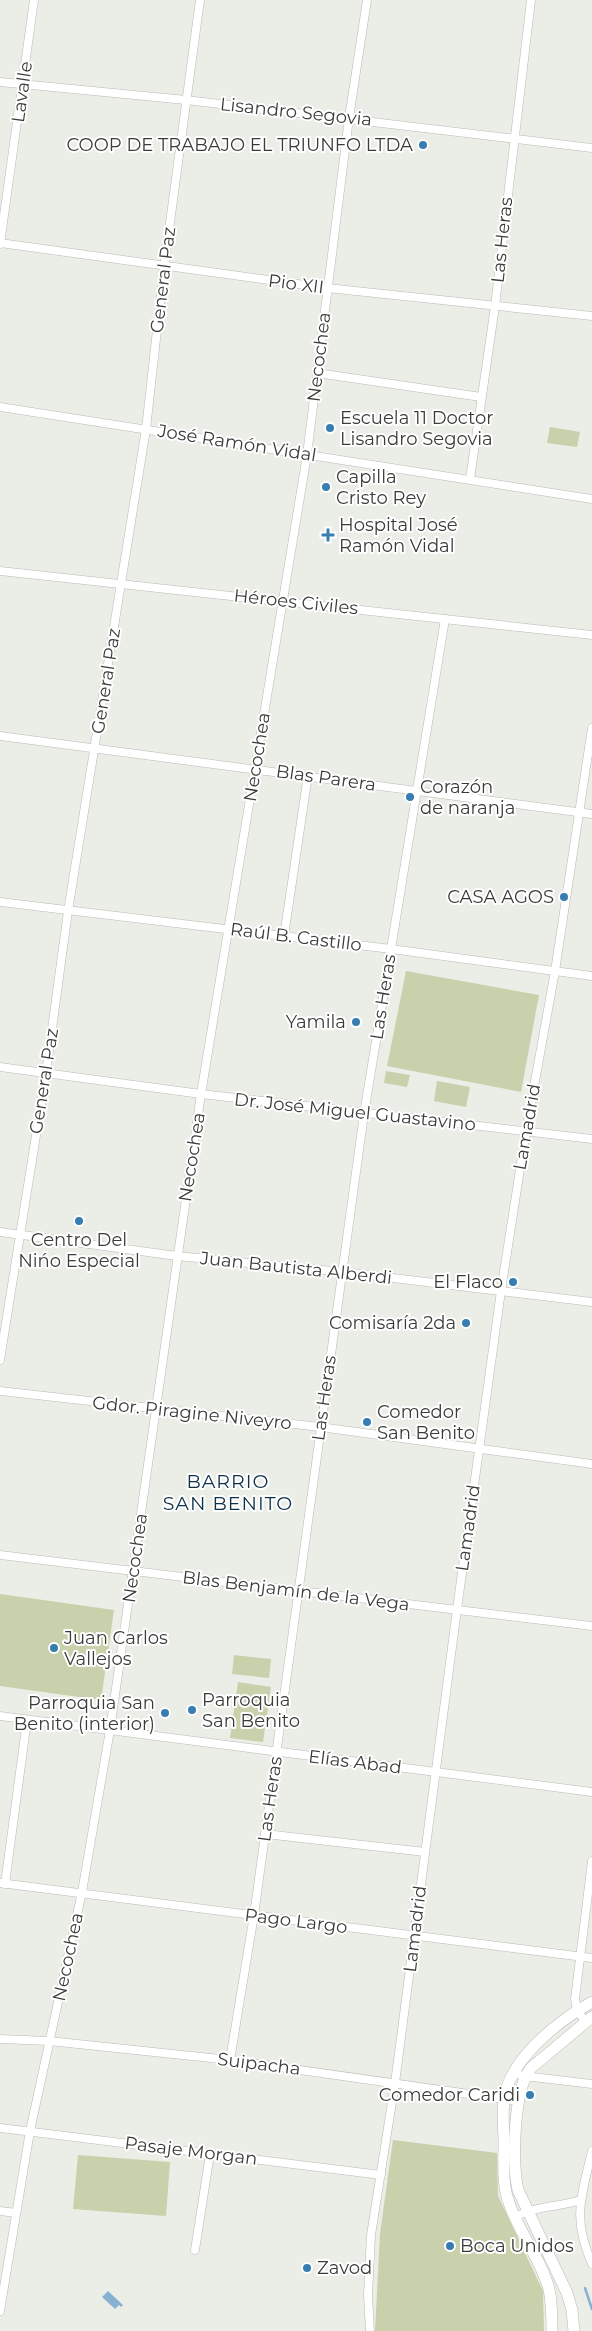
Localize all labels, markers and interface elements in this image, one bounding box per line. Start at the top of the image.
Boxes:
street label: Lavalle [7,60,37,124]
street label: Lisandro Segovia [219,93,373,131]
place label: COOP DE TRABAJO EL TRIUNFO LTDA [66,134,413,156]
marker: COOP DE TRABAJO EL TRIUNFO LTDA [417,139,429,151]
street label: Las Heras [487,196,517,284]
street label: General Paz [146,226,180,334]
street label: Pio XII [267,270,325,298]
street label: Necochea [303,311,335,403]
place label: Escuela 11 Doctor Lisandro Segovia [340,407,494,450]
street label: José Ramón Vidal [155,419,318,466]
marker: Escuela 11 Doctor Lisandro Segovia [324,422,336,434]
place label: Capilla Cristo Rey [336,466,426,509]
marker: Capilla Cristo Rey [320,481,332,493]
place label: Hospital José Ramón Vidal [339,514,458,557]
marker: Hospital José Ramón Vidal [321,528,335,542]
street label: Héroes Civiles [233,585,359,619]
street label: General Paz [87,626,125,736]
street label: Necochea [239,711,275,803]
street label: Blas Parera [275,760,377,796]
place label: Corazón de naranja [420,776,515,819]
marker: Corazón de naranja [404,791,416,803]
place label: CASA AGOS [447,886,554,908]
marker: CASA AGOS [558,891,570,903]
street label: Raúl B. Castillo [229,918,363,956]
street label: Las Heras [365,953,401,1041]
place label: Yamila [286,1011,346,1033]
marker: Yamila [350,1016,362,1028]
street label: General Paz [25,1026,63,1136]
street label: Lamadrid [509,1082,545,1172]
street label: Dr. José Miguel Guastavino [233,1088,477,1136]
street label: Necochea [174,1111,210,1203]
marker: Centro Del Nińo Especial [73,1215,85,1227]
place label: Centro Del Nińo Especial [18,1229,140,1272]
street label: Juan Bautista Alberdi [198,1247,393,1289]
place label: El Flaco [433,1271,503,1293]
marker: El Flaco [507,1276,519,1288]
place label: Comisaría 2da [329,1312,456,1334]
marker: Comisaría 2da [460,1317,472,1329]
street label: Las Heras [307,1354,341,1442]
street label: Gdor. Piragine Niveyro [91,1392,293,1434]
place label: Comedor San Benito [377,1401,475,1444]
marker: Comedor San Benito [361,1416,373,1428]
district label: BARRIO SAN BENITO [163,1470,293,1515]
street label: Lamadrid [451,1483,485,1573]
street label: Necochea [118,1512,152,1604]
street label: Blas Benjamín de la Vega [181,1566,411,1616]
place label: Juan Carlos Vallejos [63,1627,168,1670]
marker: Juan Carlos Vallejos [48,1642,60,1654]
place label: Parroquia San Benito [202,1689,300,1732]
place label: Parroquia San Benito (interior) [14,1692,155,1735]
marker: Parroquia San Benito [186,1704,198,1716]
marker: Parroquia San Benito (interior) [159,1707,171,1719]
street label: Elías Abad [307,1745,403,1779]
street label: Las Heras [253,1755,287,1843]
street label: Lamadrid [399,1884,431,1974]
street label: Pago Largo [243,1904,349,1938]
street label: Necochea [48,1911,88,2003]
street label: Suipacha [216,2048,302,2080]
place label: Comedor Caridi [379,2084,520,2106]
marker: Comedor Caridi [524,2089,536,2101]
street label: Pasaje Morgan [123,2132,259,2170]
place label: Boca Unidos [460,2235,574,2257]
marker: Boca Unidos [444,2240,456,2252]
place label: Zavod [317,2257,372,2279]
marker: Zavod [301,2262,313,2274]

